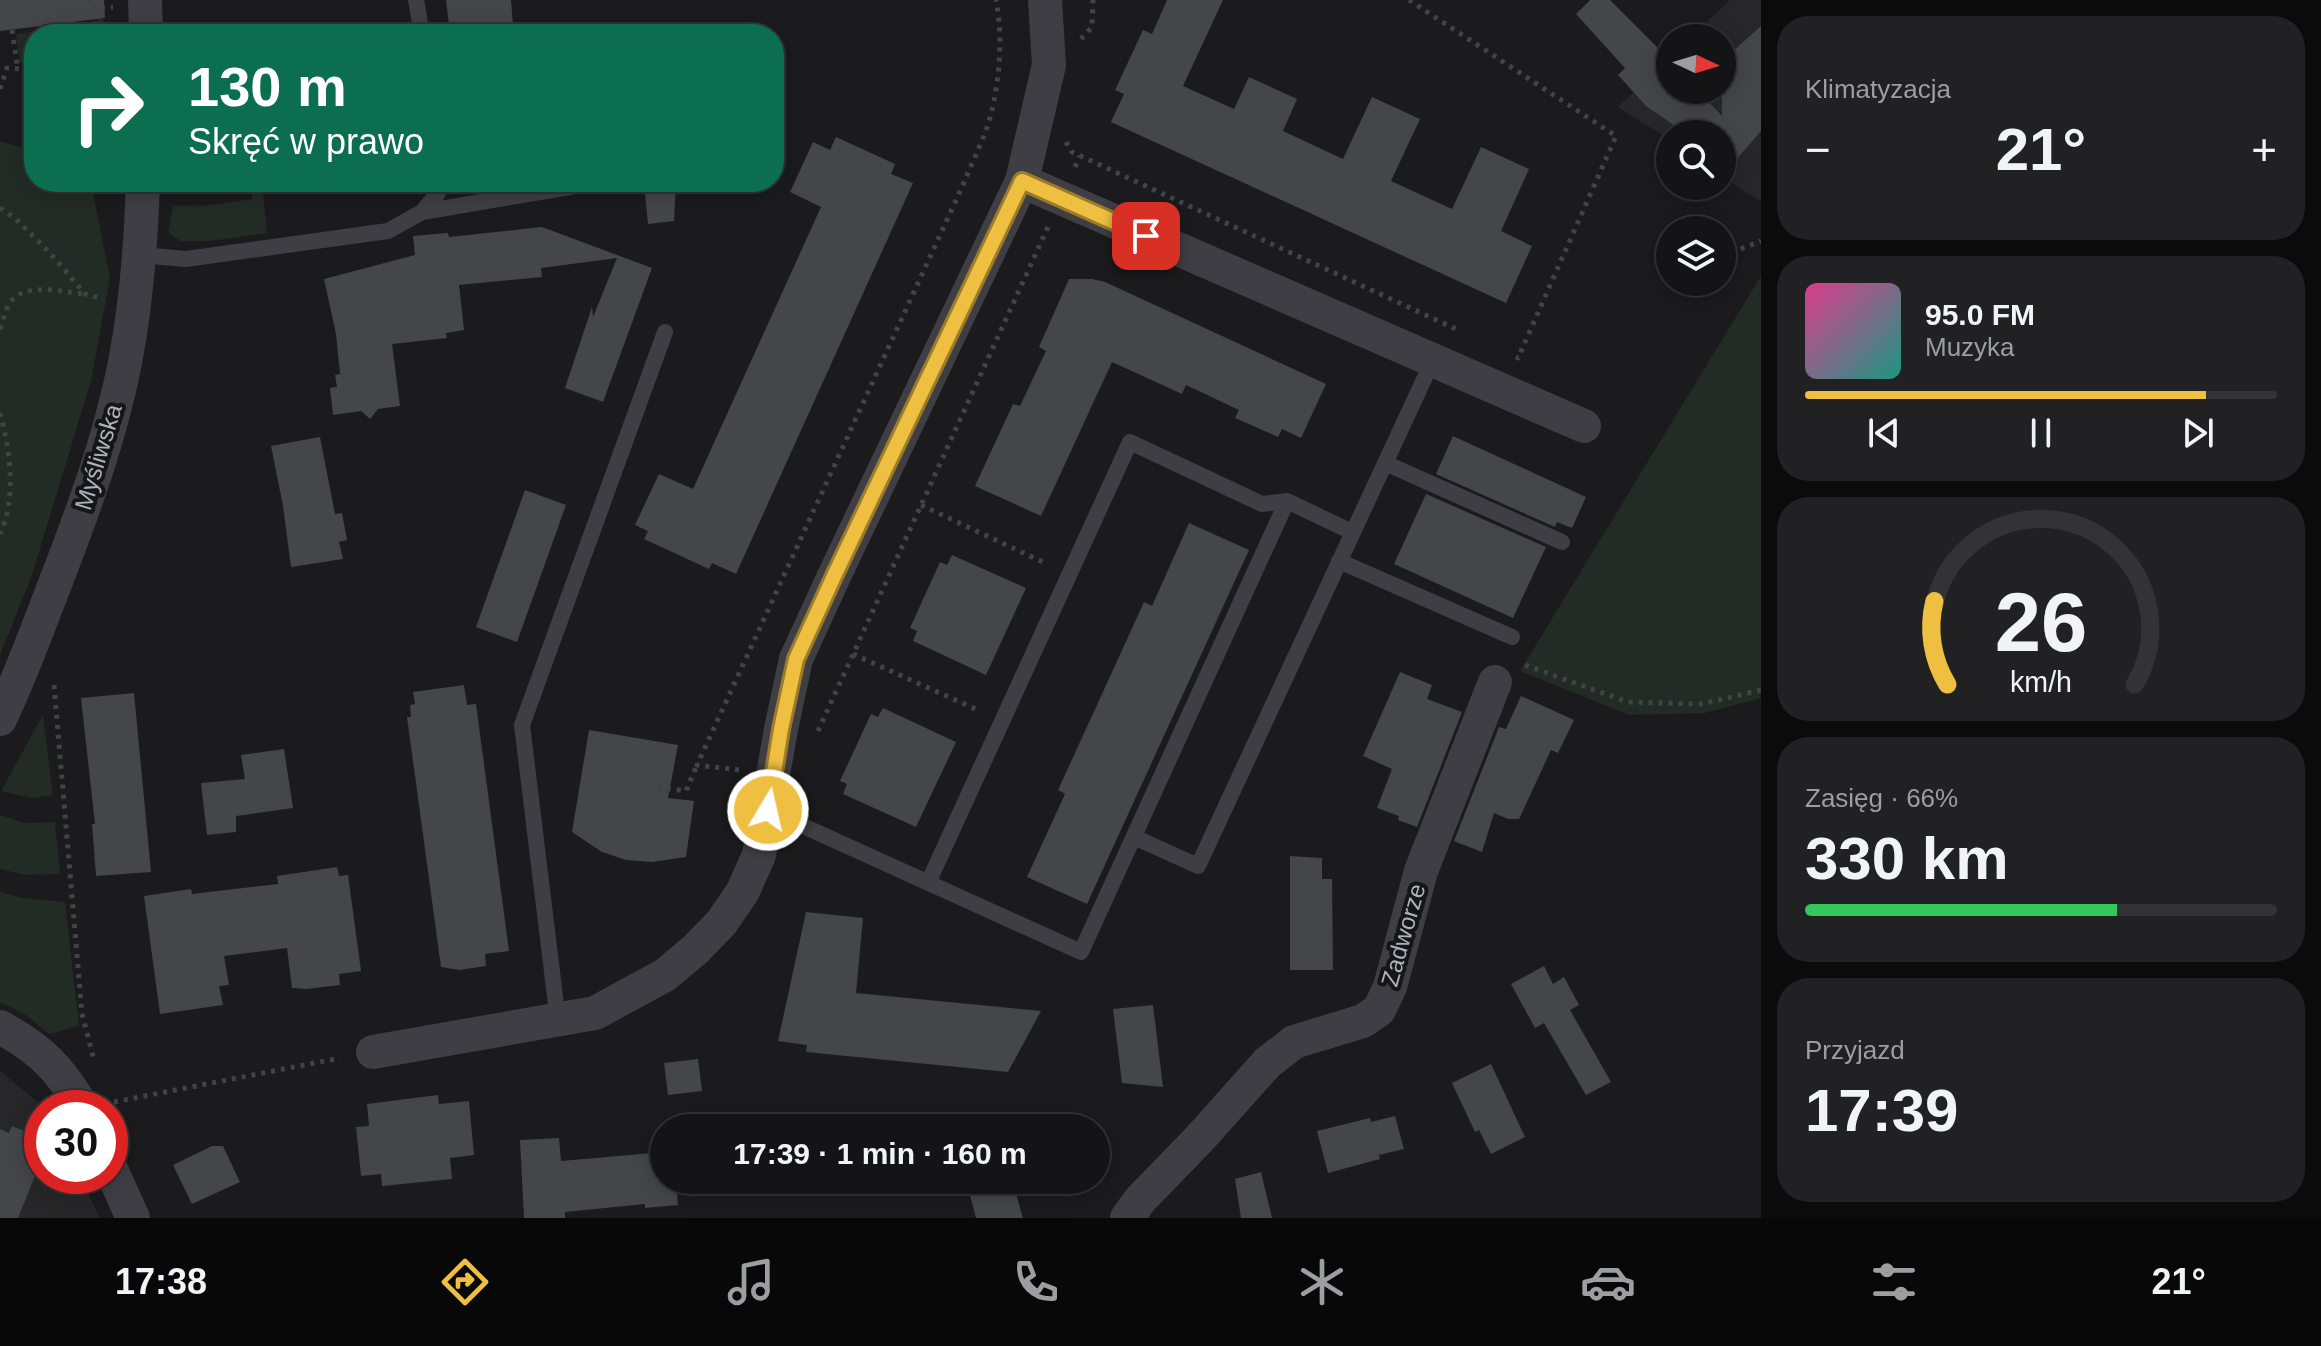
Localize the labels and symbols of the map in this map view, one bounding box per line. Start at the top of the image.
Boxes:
north arrow [1656,24,1736,104]
pin [1112,202,1180,270]
street label: Myśliwska [69,400,127,513]
position arrow [726,768,810,852]
street label: Zadworze [1376,881,1430,989]
speed limit sign: 30 [24,1090,128,1194]

